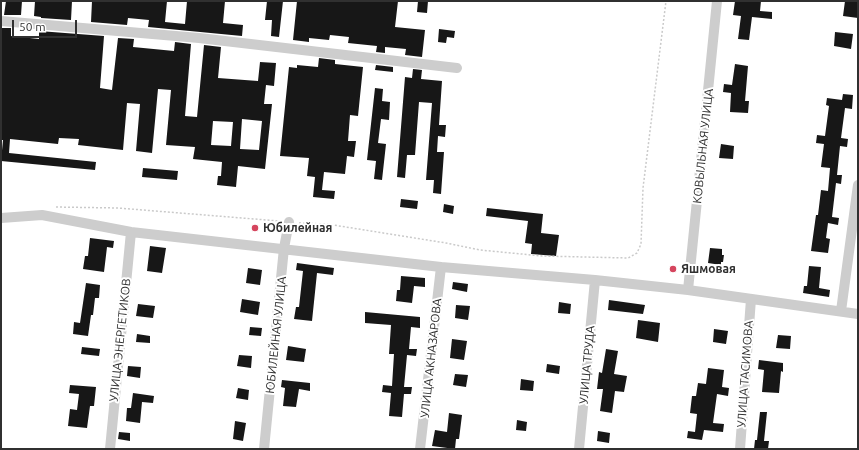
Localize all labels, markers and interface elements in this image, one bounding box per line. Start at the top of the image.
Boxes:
scale bar [14,12,79,38]
text: 50 m [19,20,46,33]
street label: КОВЫЛЬНАЯ УЛИЦА [690,88,716,204]
place label: Юбилейная [263,221,332,235]
marker: Юбилейная [250,223,260,233]
place label: Яшмовая [681,262,736,276]
marker: Яшмовая [668,264,678,274]
street label: ЮБИЛЕЙНАЯ УЛИЦА [263,276,289,394]
street label: УЛИЦА ЭНЕРГЕТИКОВ [106,278,134,402]
street label: УЛИЦА АКНАЗАРОВА [418,297,444,419]
street label: УЛИЦА ТАСИМОВА [734,320,756,428]
street label: УЛИЦА ТРУДА [576,325,598,405]

